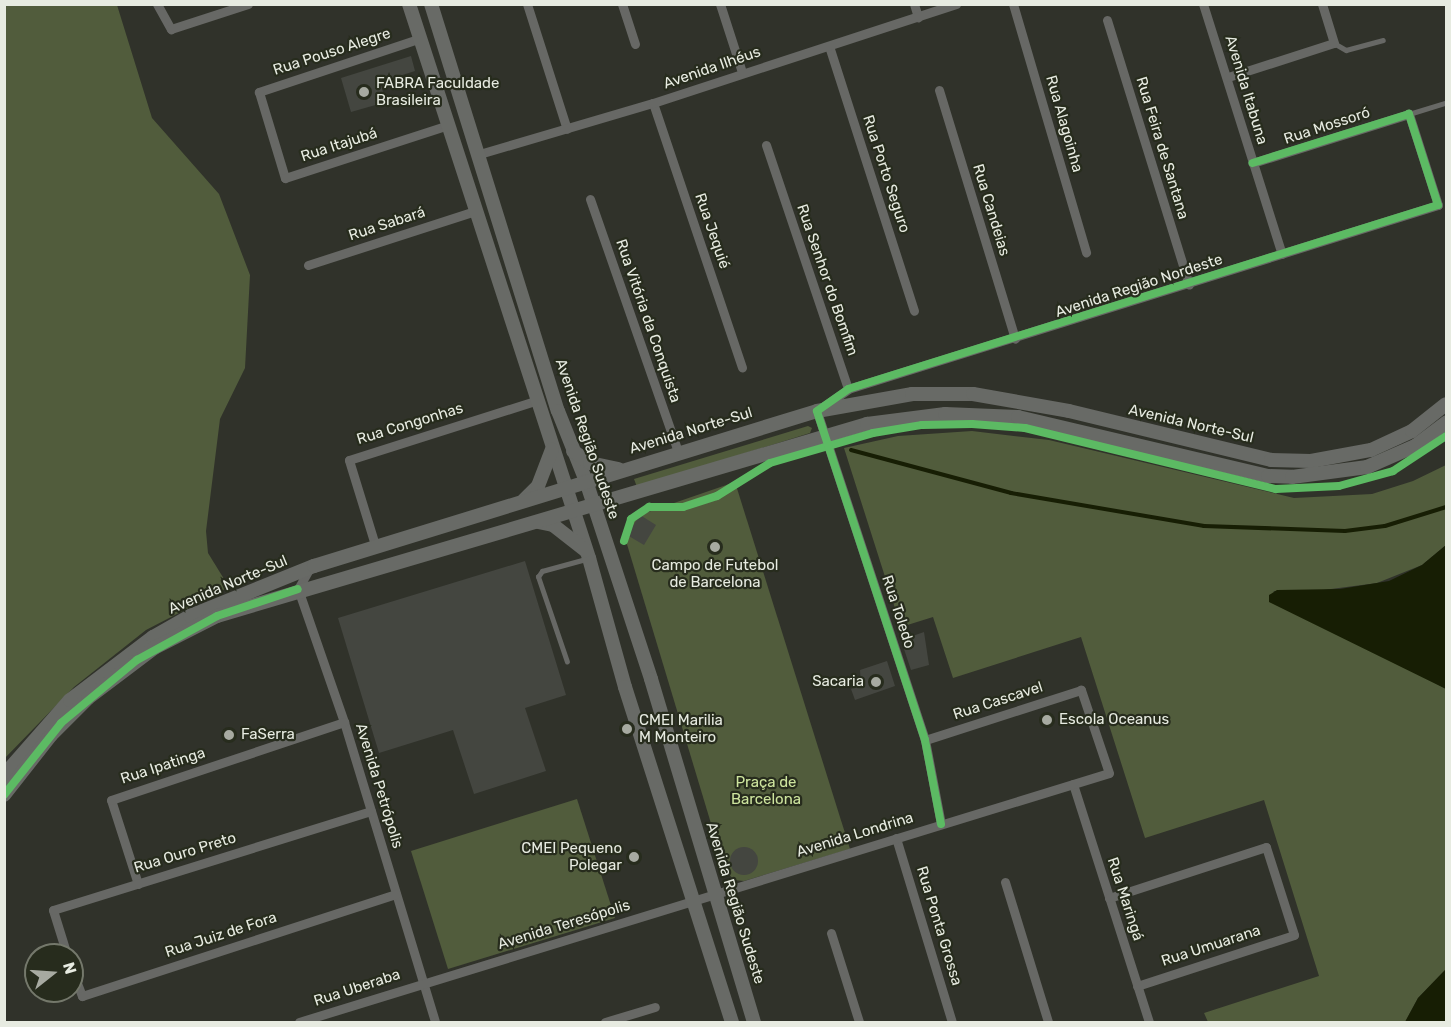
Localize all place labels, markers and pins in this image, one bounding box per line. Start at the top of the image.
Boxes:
place label: FABRA Faculdade Brasileira [376,74,500,109]
marker: FABRA Faculdade Brasileira [357,85,371,99]
marker: Campo de Futebol de Barcelona [708,540,722,554]
place label: Campo de Futebol de Barcelona [652,556,778,591]
place label: Sacaria [812,673,864,691]
marker: Sacaria [869,675,883,689]
place label: CMEI Marilia M Monteiro [639,711,723,746]
place label: Escola Oceanus [1059,711,1169,729]
marker: Escola Oceanus [1040,713,1054,727]
marker: CMEI Marilia M Monteiro [620,722,634,736]
place label: FaSerra [241,726,295,744]
marker: FaSerra [222,728,236,742]
place label: CMEI Pequeno Polegar [521,839,622,874]
marker: CMEI Pequeno Polegar [627,850,641,864]

